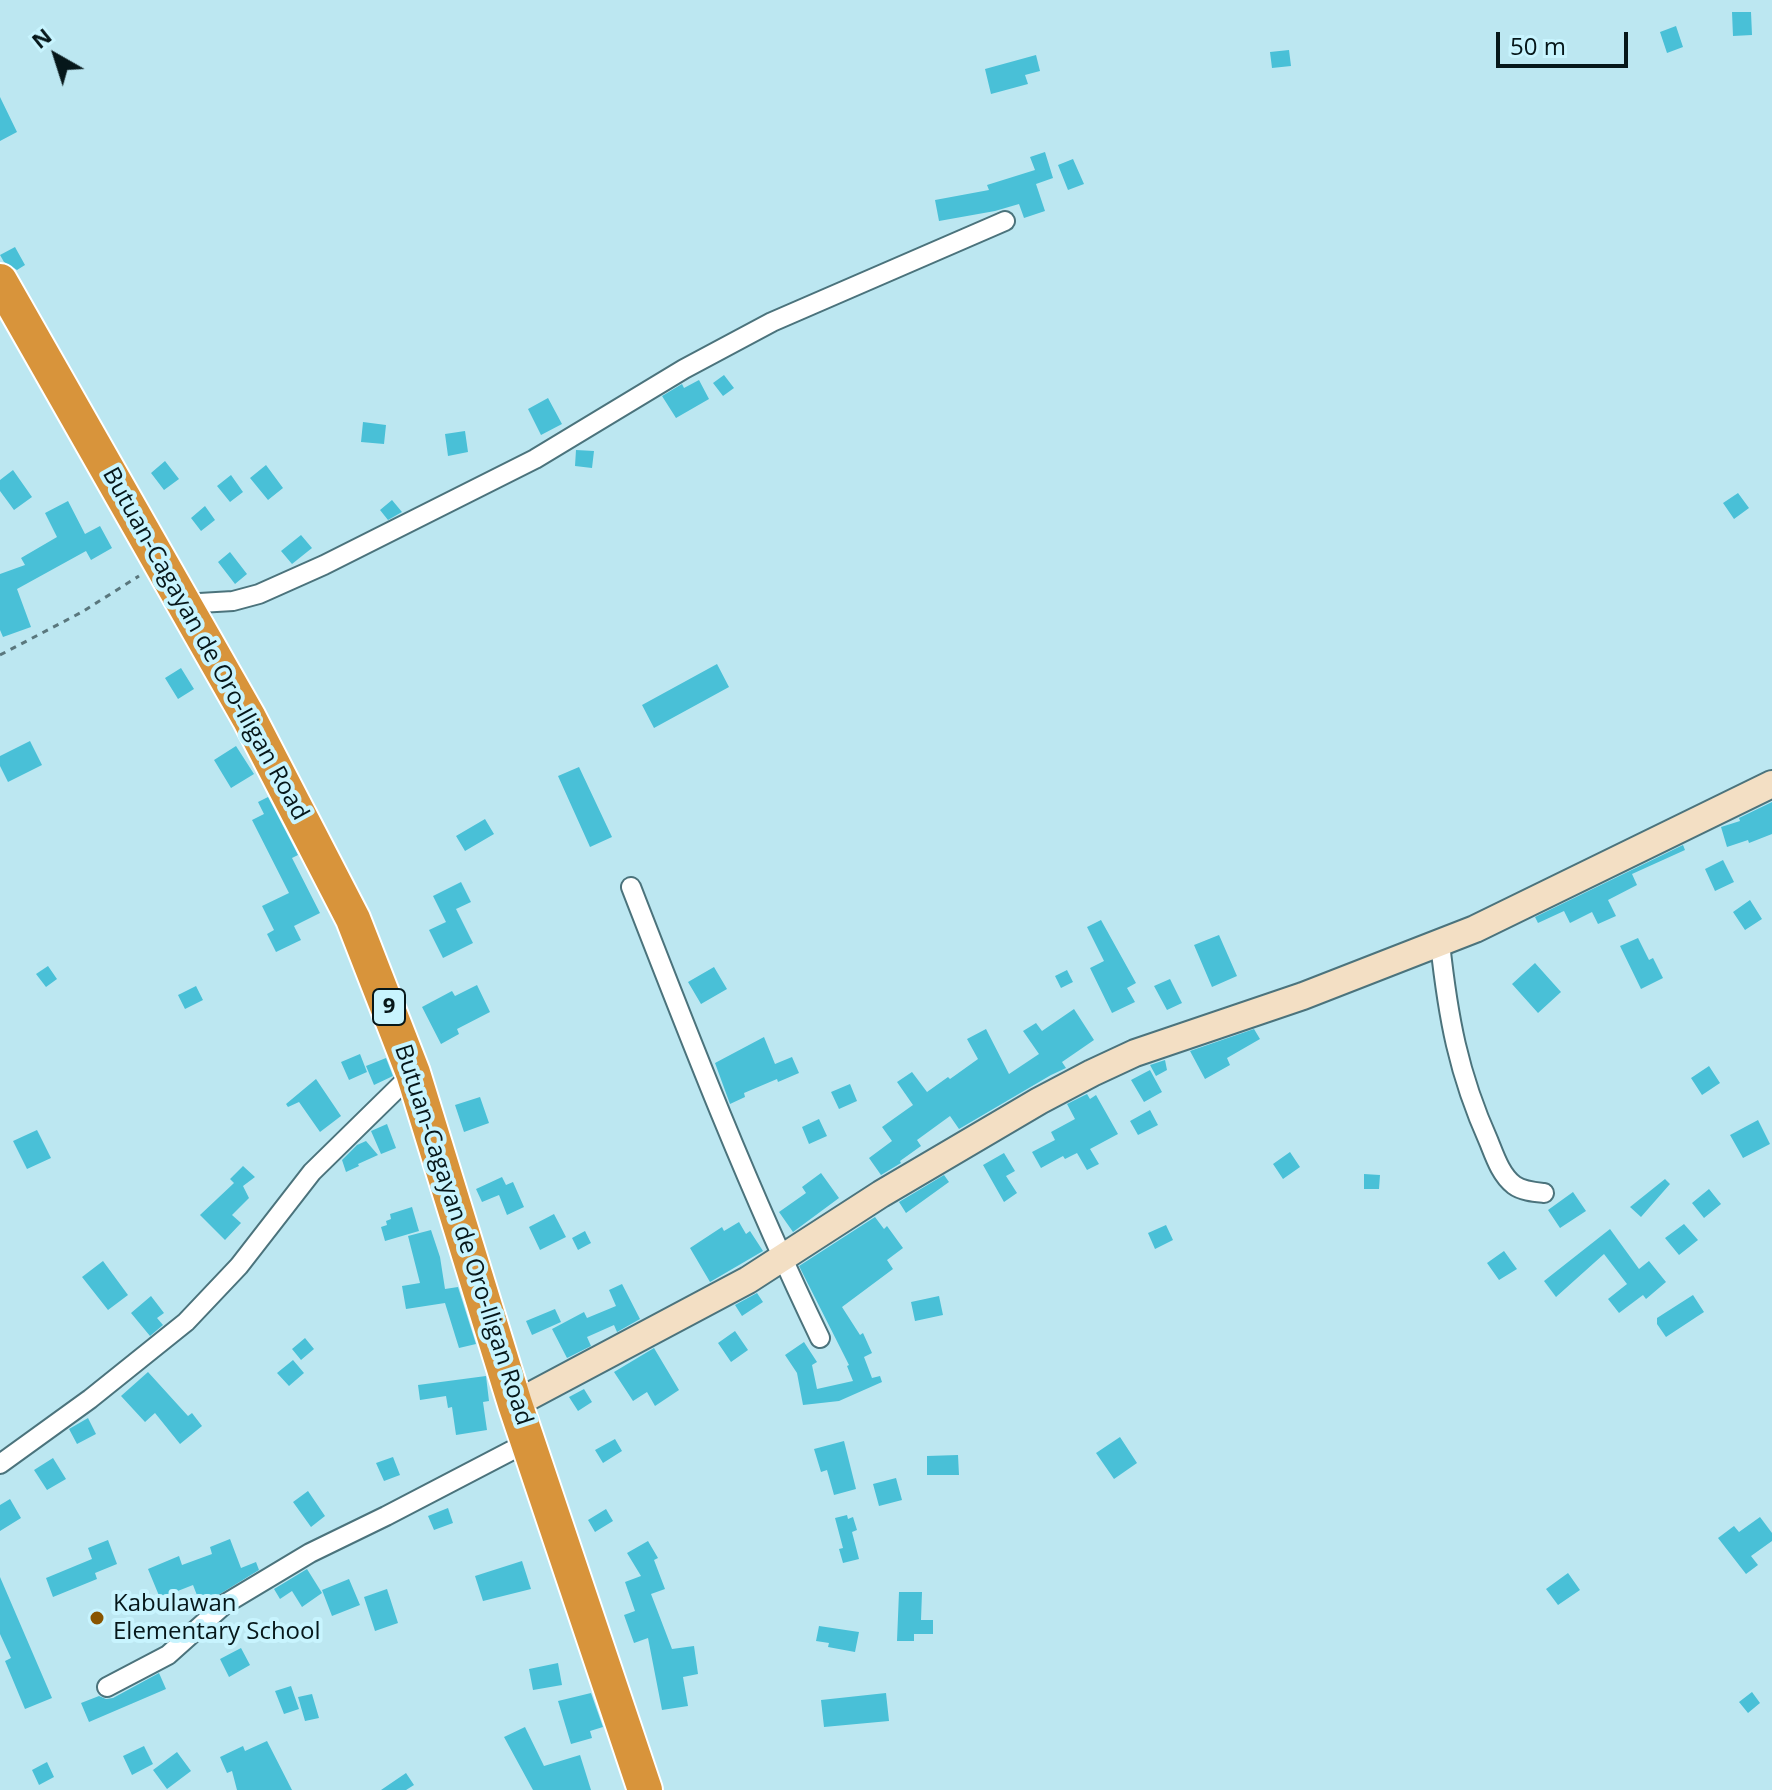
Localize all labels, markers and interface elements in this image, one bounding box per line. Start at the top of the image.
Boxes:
north arrow [16,16,96,96]
scale bar [1500,16,1632,66]
text: N [24,20,57,55]
text: 50 m [1510,29,1566,62]
street label: Butuan-Cagayan de Oro-Iligan Road [96,463,314,825]
road number: 9 [373,989,405,1025]
street label: Butuan-Cagayan de Oro-Iligan Road [388,1041,538,1429]
place label: Kabulawan Elementary School [113,1590,321,1646]
marker: Kabulawan Elementary School [88,1609,106,1627]

